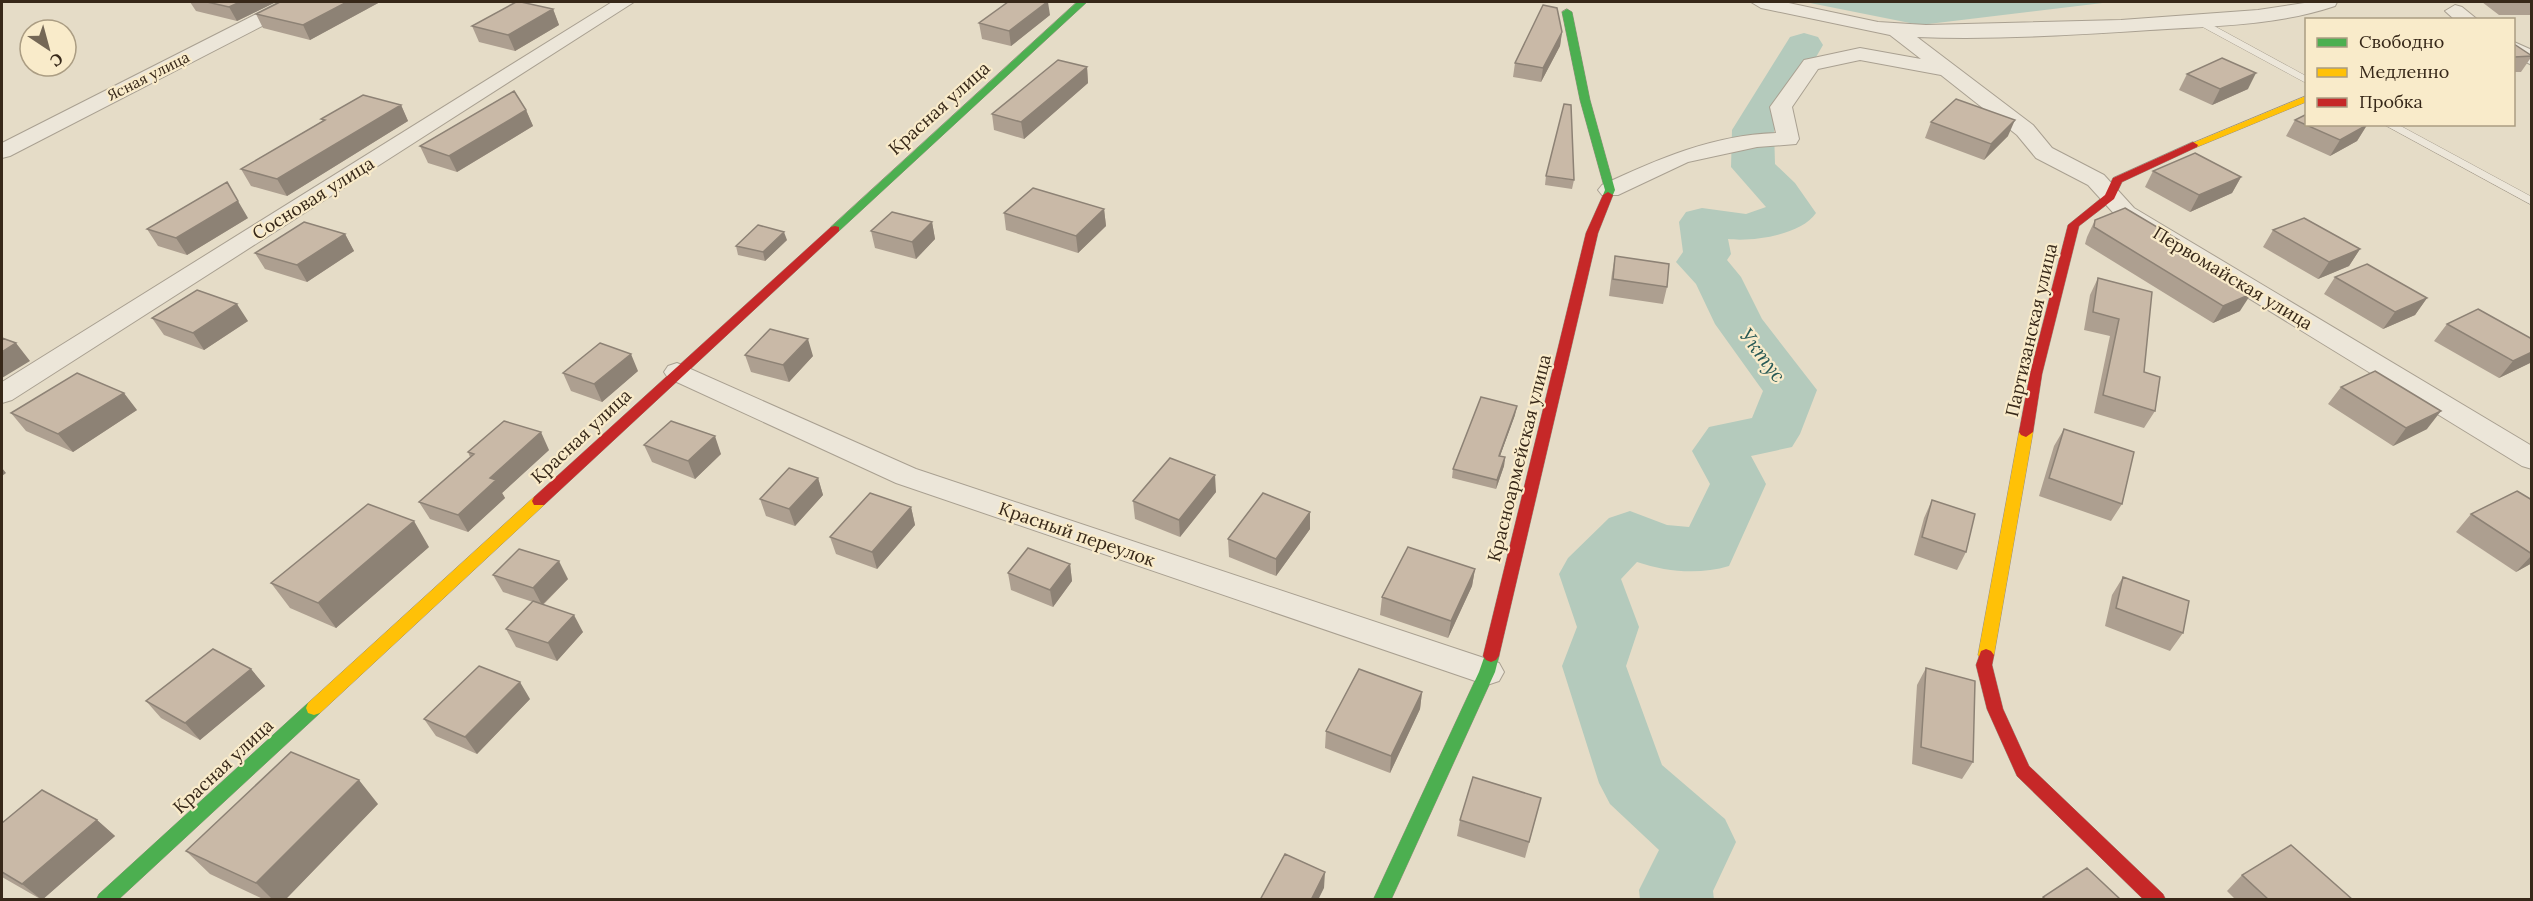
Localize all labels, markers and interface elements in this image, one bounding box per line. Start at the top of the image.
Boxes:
north arrow [18,18,78,78]
legend [2305,18,2515,126]
text: Свободно [2359,30,2444,53]
street label: Ясная улица [104,47,193,105]
text: С [46,49,67,71]
street label: Красная улица [883,56,995,160]
text: Медленно [2359,60,2449,83]
text: Пробка [2359,90,2423,113]
street label: Сосновая улица [248,151,378,245]
street label: Первомайская улица [2149,221,2317,335]
street label: Партизанская улица [2000,241,2062,419]
water label: Уктус [1735,323,1791,387]
street label: Красноармейская улица [1482,352,1556,564]
street label: Красная улица [526,384,636,488]
street label: Красный переулок [996,496,1159,572]
street label: Красная улица [168,714,278,818]

